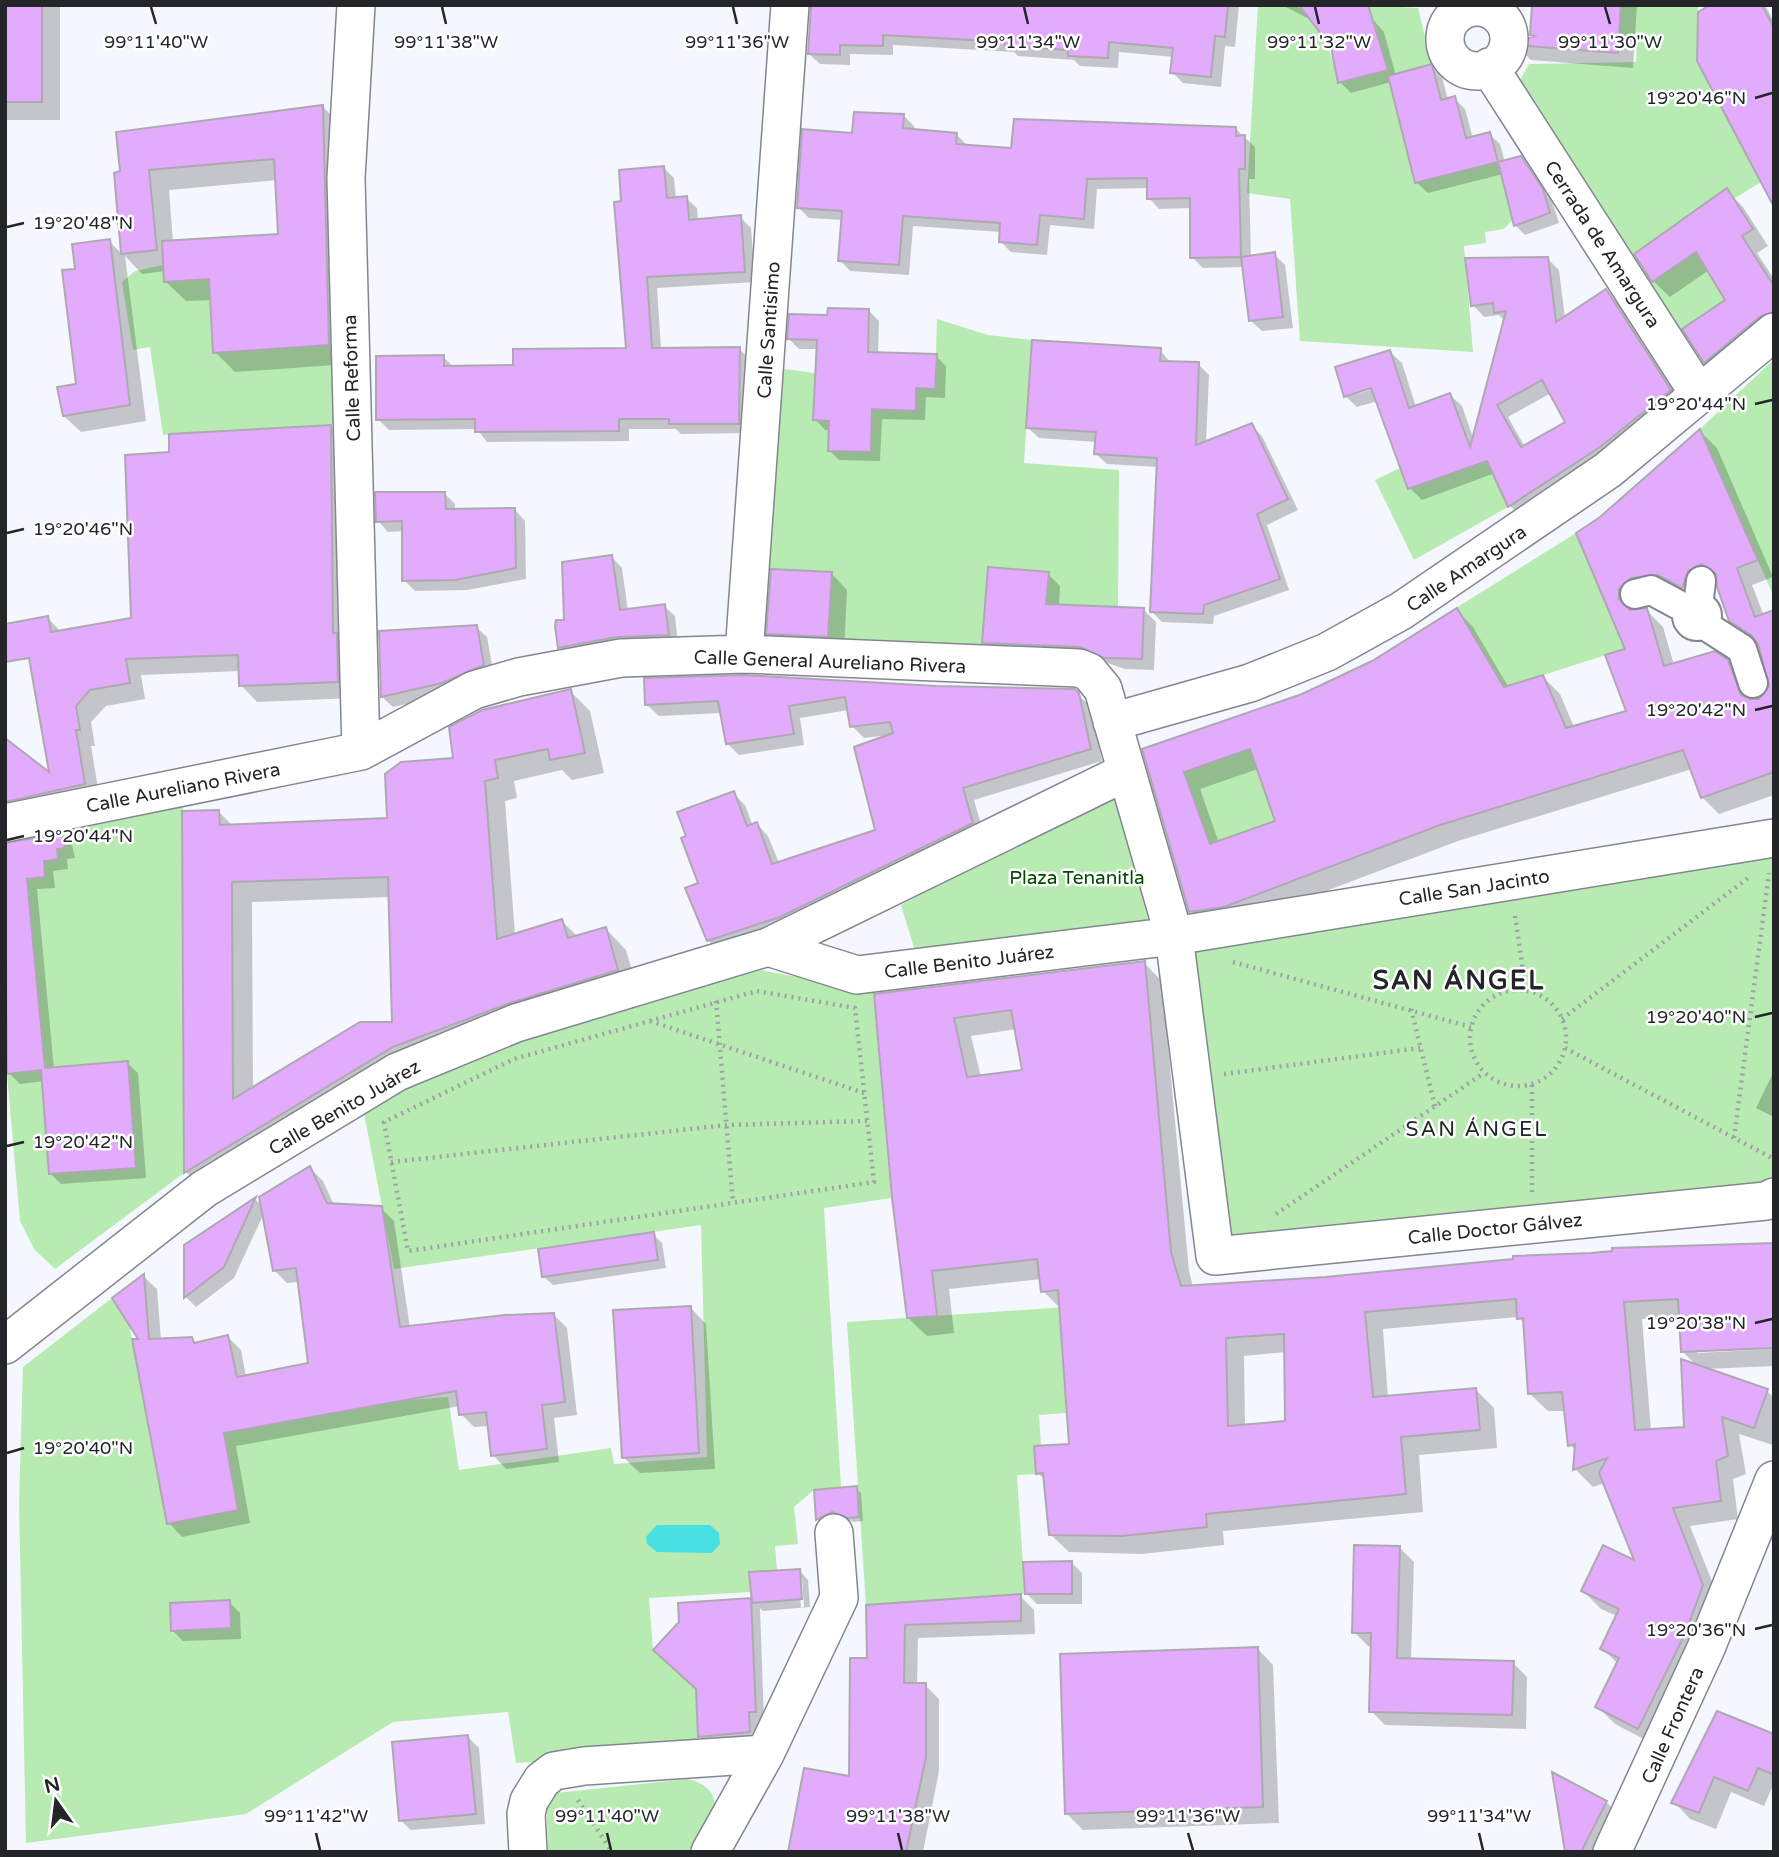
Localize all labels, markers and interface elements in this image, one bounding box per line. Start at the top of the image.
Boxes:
text: 99°11'40"W [104,31,208,53]
text: 99°11'38"W [394,31,498,53]
text: 99°11'36"W [685,31,789,53]
text: 99°11'34"W [976,31,1080,53]
text: 99°11'32"W [1267,31,1371,53]
text: 99°11'30"W [1558,31,1662,53]
text: 19°20'46"N [1646,87,1746,109]
street label: Cerrada de Amargura [1540,157,1664,332]
text: 19°20'48"N [33,212,133,234]
street label: Calle Santisimo [753,261,785,399]
street label: Calle Reforma [339,314,365,442]
text: 19°20'44"N [1646,393,1746,415]
text: 19°20'46"N [33,518,133,540]
street label: Calle Amargura [1402,521,1531,617]
street label: Calle General Aureliano Rivera [693,646,967,678]
text: 19°20'42"N [1646,699,1746,721]
street label: Calle Aureliano Rivera [84,758,282,818]
text: 19°20'44"N [33,825,133,847]
street label: Calle San Jacinto [1397,865,1551,911]
park label: Plaza Tenanitla [1009,867,1145,889]
street label: Calle Benito Juárez [883,941,1055,983]
district label: SAN ÁNGEL [1373,964,1545,996]
text: 19°20'40"N [1646,1006,1746,1028]
street label: Calle Benito Juárez [265,1056,424,1160]
district label: SAN ÁNGEL [1406,1117,1548,1142]
text: 19°20'42"N [33,1131,133,1153]
street label: Calle Doctor Gálvez [1407,1209,1584,1249]
text: 19°20'38"N [1646,1312,1746,1334]
text: 19°20'40"N [33,1437,133,1459]
text: 19°20'36"N [1646,1619,1746,1641]
street label: Calle Frontera [1637,1663,1709,1787]
north arrow [21,1766,91,1836]
text: N [42,1773,62,1798]
text: 99°11'42"W [264,1805,368,1827]
text: 99°11'40"W [555,1805,659,1827]
text: 99°11'38"W [846,1805,950,1827]
text: 99°11'36"W [1136,1805,1240,1827]
text: 99°11'34"W [1427,1805,1531,1827]

